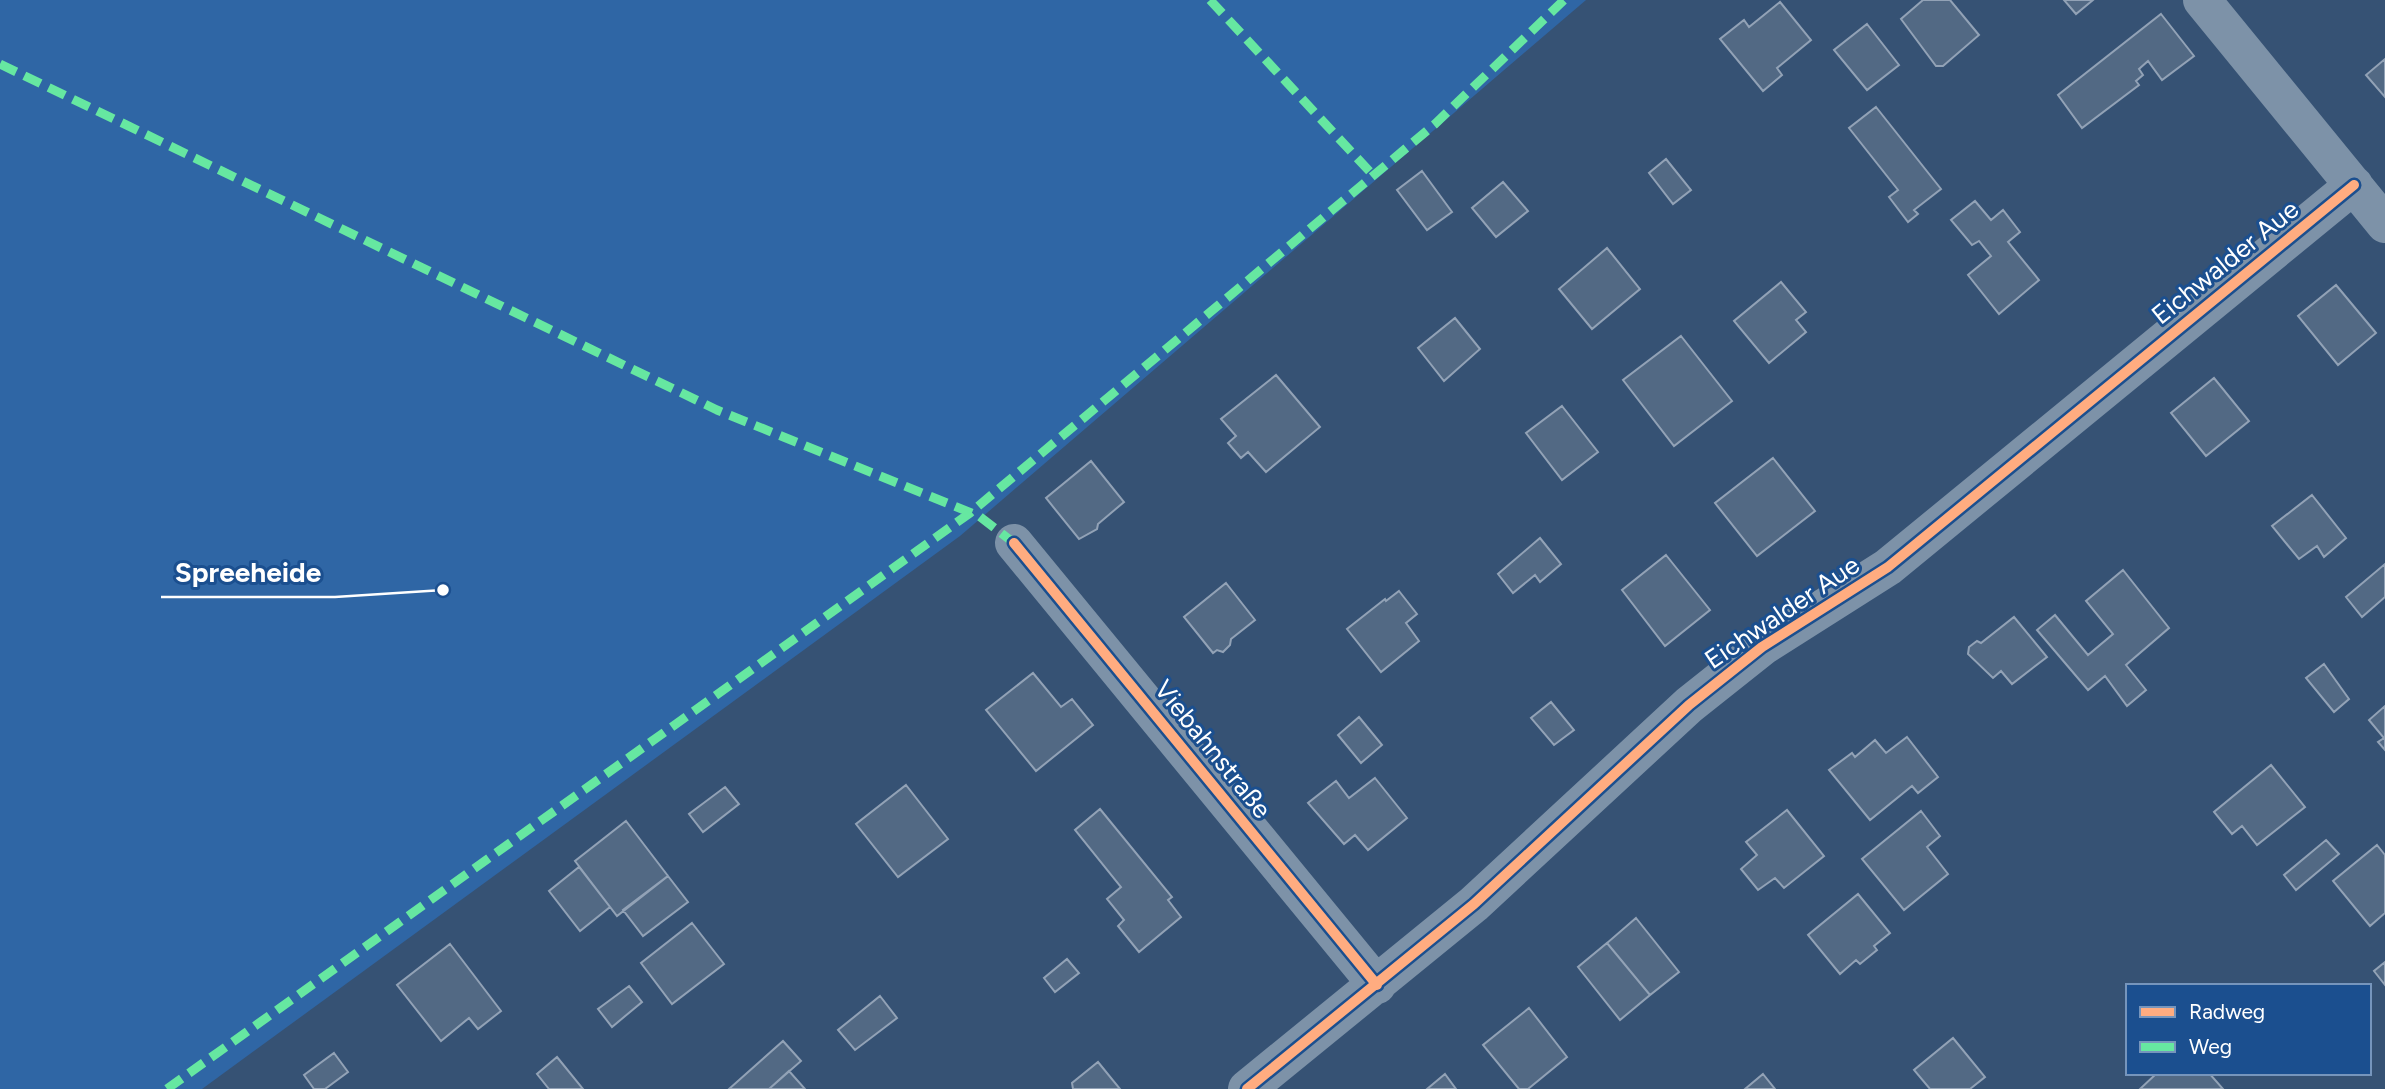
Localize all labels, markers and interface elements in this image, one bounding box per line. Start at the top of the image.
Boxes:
street label: Eichwalder Aue [2145,193,2305,331]
callout: Spreeheide [161,548,335,597]
street label: Eichwalder Aue [1699,548,1865,676]
text: Spreeheide [175,555,321,589]
street label: Viebahnstraße [1148,673,1278,825]
legend [2126,984,2371,1075]
text: Radweg [2189,999,2265,1024]
text: Weg [2189,1034,2232,1059]

